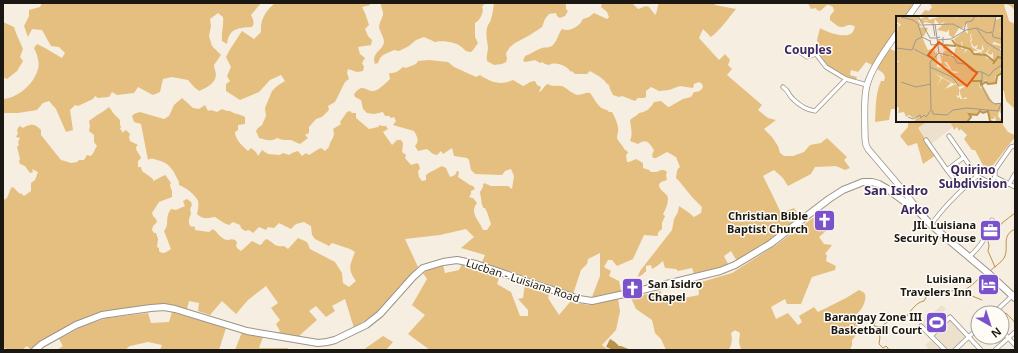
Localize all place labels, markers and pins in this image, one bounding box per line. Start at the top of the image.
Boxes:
place label: Christian Bible Baptist Church [727,208,808,236]
church icon: Christian Bible Baptist Church [811,208,837,234]
place label: JIL Luisiana Security House [894,217,976,245]
office icon: JIL Luisiana Security House [978,217,1004,243]
place label: Luisiana Travelers Inn [900,271,972,299]
hotel icon: Luisiana Travelers Inn [975,271,1001,297]
church icon: San Isidro Chapel [619,276,645,302]
place label: San Isidro Chapel [648,276,702,304]
place label: Barangay Zone III Basketball Court [824,309,922,337]
sports icon: Barangay Zone III Basketball Court [924,309,950,335]

